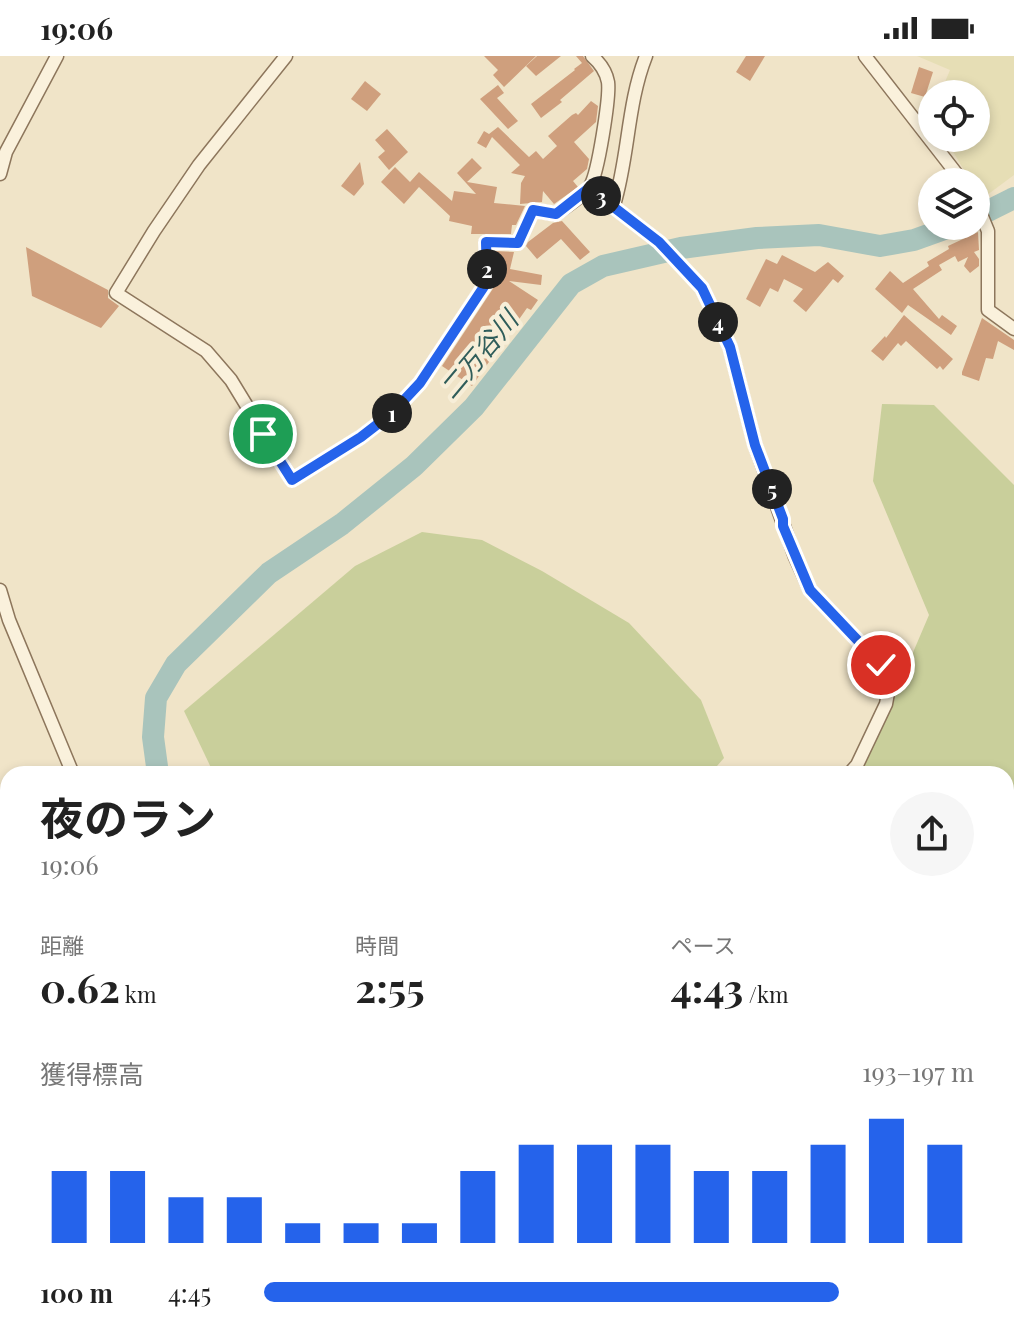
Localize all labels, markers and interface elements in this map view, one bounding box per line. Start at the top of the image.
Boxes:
text: 19:06 [40,8,113,48]
map controls [918,80,990,240]
button: locate [918,80,990,152]
button: layers [918,168,990,240]
pin: 3 [581,176,621,216]
text: 3 [596,181,606,211]
pin: 2 [467,249,507,289]
text: 2 [481,254,493,284]
water label: 二万谷川 [431,301,527,405]
pin: 4 [698,302,738,342]
text: 4 [712,307,724,337]
pin: 1 [372,393,412,433]
text: 1 [388,398,396,428]
pin [229,400,297,468]
icon: arrive [241,412,285,456]
pin: 5 [752,469,792,509]
text: 5 [767,474,777,504]
pin [847,631,915,699]
icon: check [859,643,903,687]
text: 夜のラン [40,787,216,846]
button: share [890,792,974,876]
text: 19:06 [40,847,99,882]
text: 距離 [40,930,84,960]
text: 時間 [355,930,399,960]
text: ペース [671,930,736,960]
text: 0.62 [40,960,120,1013]
text: 2:55 [355,960,425,1013]
text: 4:43 [671,960,743,1013]
text: km [120,979,156,1009]
text: /km [743,979,789,1009]
text: 193–197 m [862,1054,974,1089]
text: 獲得標高 [40,1056,144,1091]
text: 100 m [40,1275,113,1310]
text: 4:45 [168,1275,211,1310]

